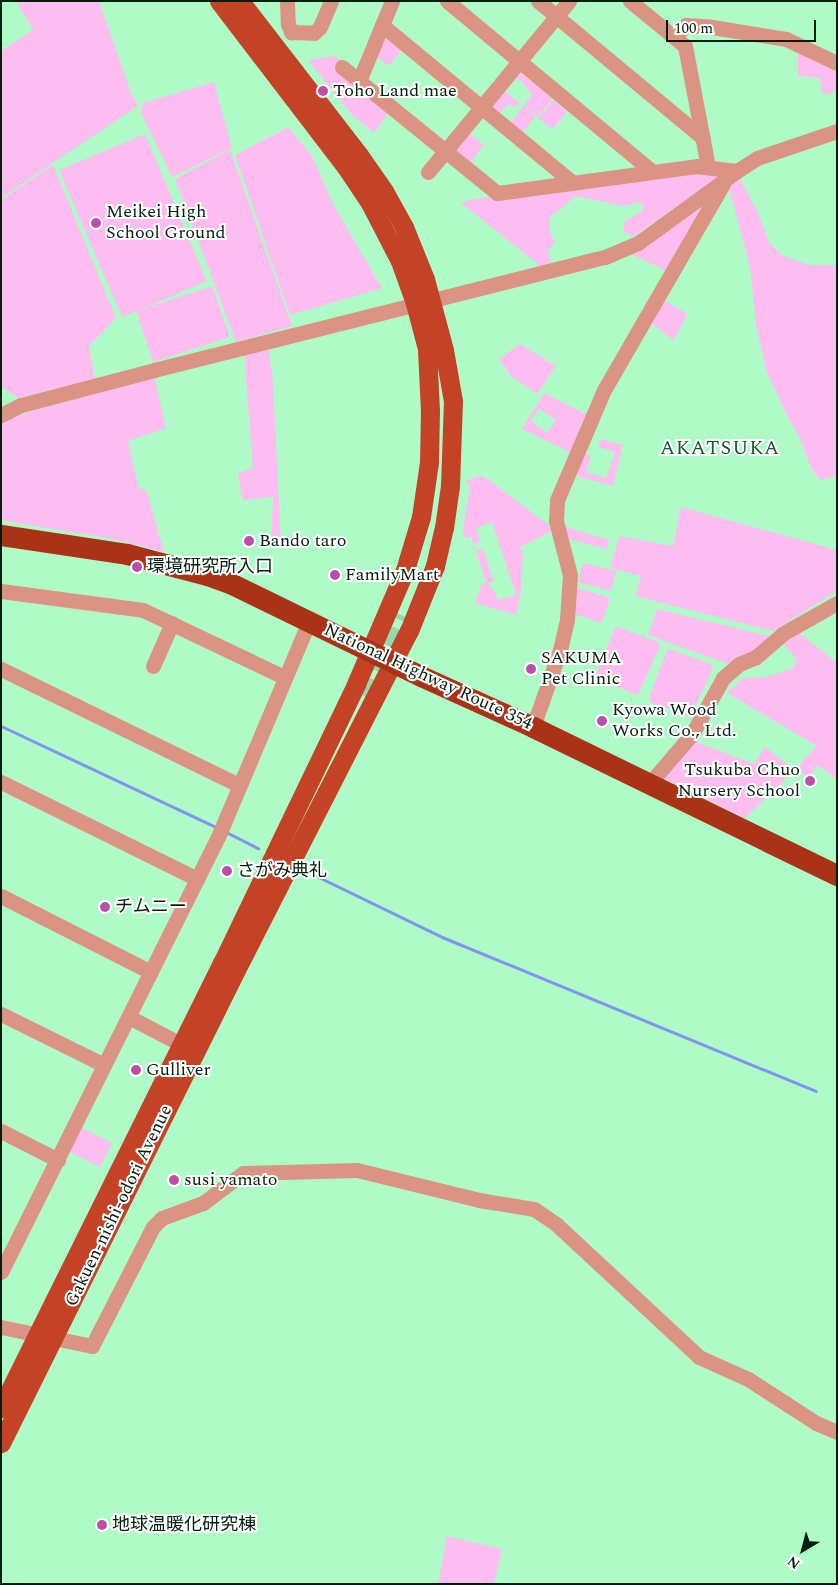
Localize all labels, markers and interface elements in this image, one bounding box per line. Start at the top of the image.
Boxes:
scale bar [668,10,818,42]
text: 100 m [674,17,713,40]
place label: Toho Land mae [333,80,457,102]
marker: Toho Land mae [317,85,329,97]
place label: Meikei High School Ground [106,202,226,244]
marker: Meikei High School Ground [90,217,102,229]
district label: AKATSUKA [659,436,781,460]
place label: Bando taro [259,530,346,552]
marker: Bando taro [243,535,255,547]
place label: 環境研究所入口 [147,556,273,578]
marker: 環境研究所入口 [131,561,143,573]
place label: FamilyMart [345,564,439,586]
marker: FamilyMart [329,569,341,581]
street label: National Highway Route 354 [320,619,536,735]
place label: SAKUMA Pet Clinic [541,648,622,691]
marker: SAKUMA Pet Clinic [525,663,537,675]
place label: Kyowa Wood Works Co., Ltd. [612,700,737,742]
marker: Kyowa Wood Works Co., Ltd. [596,715,608,727]
place label: Tsukuba Chuo Nursery School [678,760,800,802]
marker: Tsukuba Chuo Nursery School [804,775,816,787]
place label: さがみ典礼 [237,860,327,882]
marker: さがみ典礼 [221,865,233,877]
place label: チムニー [115,896,187,918]
marker: チムニー [99,901,111,913]
place label: Gulliver [146,1059,211,1081]
marker: Gulliver [130,1064,142,1076]
street label: Gakuen-nishi-odori Avenue [61,1102,177,1310]
place label: susi yamato [184,1169,278,1191]
marker: susi yamato [168,1174,180,1186]
place label: 地球温暖化研究棟 [112,1514,256,1536]
marker: 地球温暖化研究棟 [96,1519,108,1531]
north arrow [778,1525,828,1575]
text: N [783,1551,805,1574]

